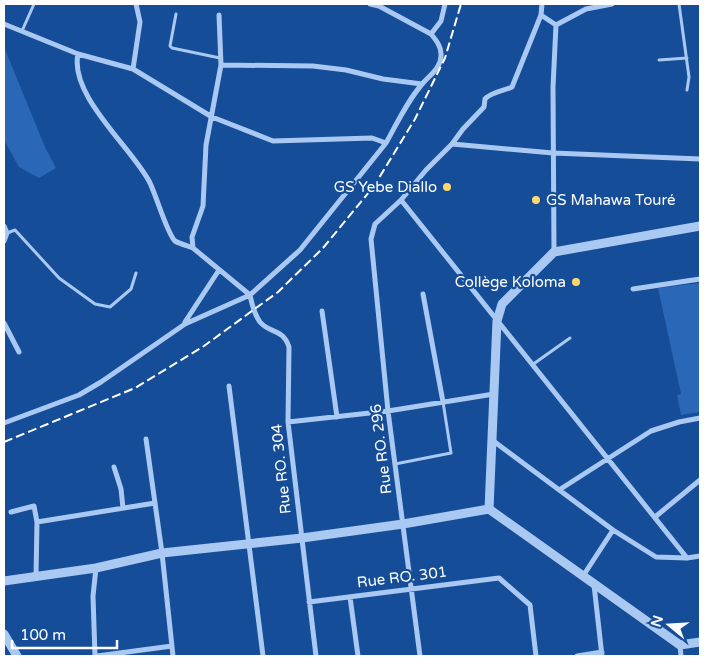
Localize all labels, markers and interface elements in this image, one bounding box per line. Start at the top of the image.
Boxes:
place label: GS Yebe Diallo [334,178,437,196]
marker: GS Yebe Diallo [441,181,453,193]
place label: GS Mahawa Touré [546,191,675,209]
marker: GS Mahawa Touré [530,194,542,206]
place label: Collège Koloma [455,273,566,291]
marker: Collège Koloma [570,276,582,288]
street label: Rue RO. 296 [367,403,395,495]
street label: Rue RO. 304 [267,423,295,515]
street label: Rue RO. 301 [356,563,448,591]
north arrow [644,600,694,650]
text: N [647,613,667,629]
scale bar [12,618,118,650]
text: 100 m [20,626,66,644]

